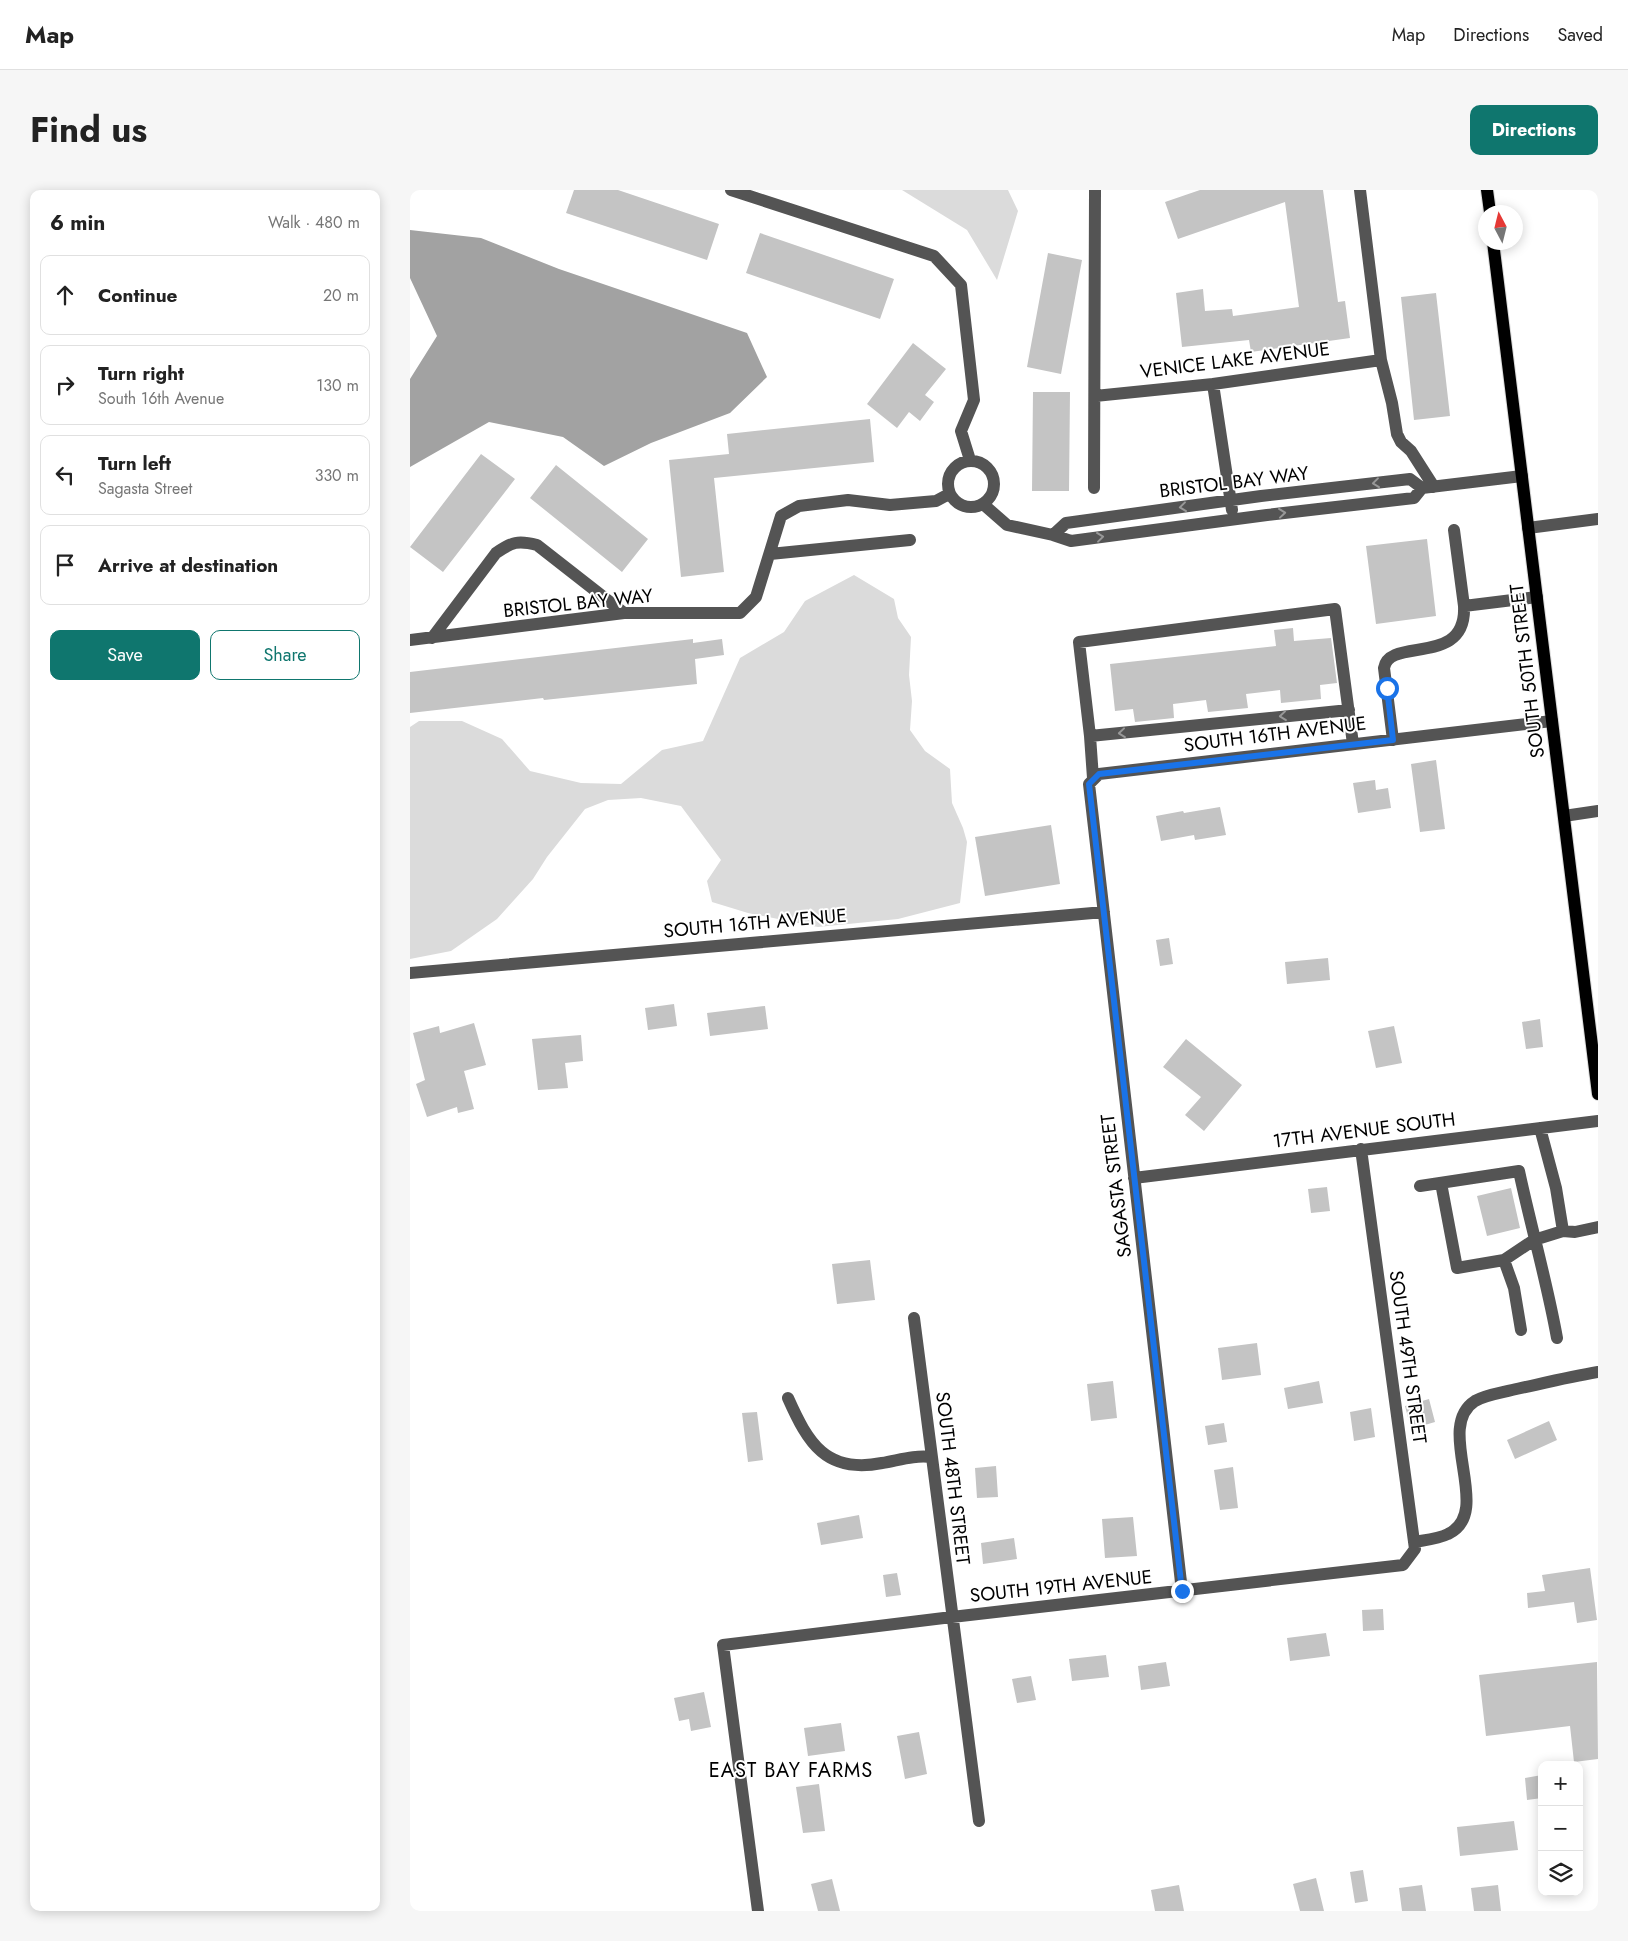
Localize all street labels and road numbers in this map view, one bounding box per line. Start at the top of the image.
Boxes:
street label: VENICE LAKE AVENUE [1139,335,1331,385]
street label: BRISTOL BAY WAY [1158,459,1310,505]
street label: BRISTOL BAY WAY [502,582,654,624]
street label: SOUTH 50TH STREET [1503,582,1551,760]
street label: SOUTH 16TH AVENUE [1182,709,1368,759]
street label: SOUTH 16TH AVENUE [662,902,848,944]
street label: 17TH AVENUE SOUTH [1271,1105,1457,1155]
street label: SAGASTA STREET [1094,1113,1138,1259]
street label: SOUTH 49TH STREET [1382,1269,1434,1446]
street label: SOUTH 48TH STREET [929,1390,977,1566]
street label: SOUTH 19TH AVENUE [968,1563,1154,1609]

